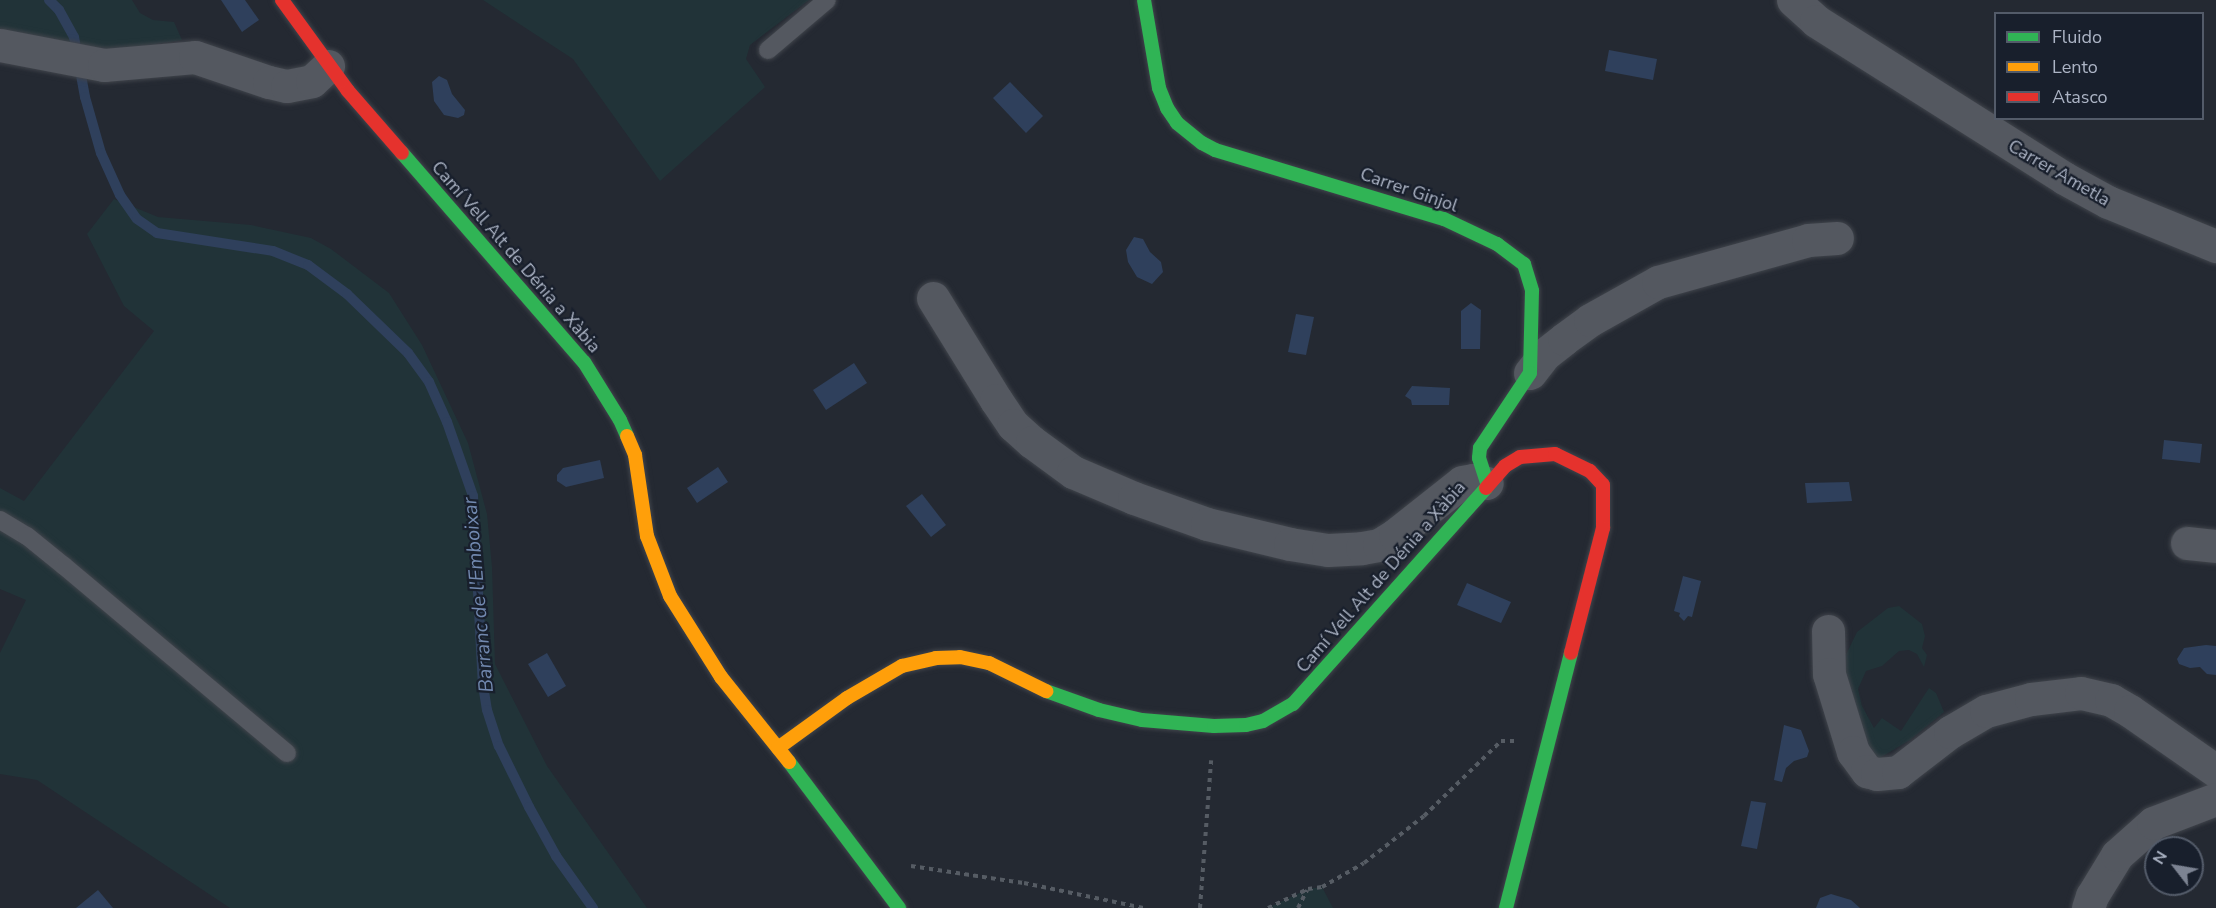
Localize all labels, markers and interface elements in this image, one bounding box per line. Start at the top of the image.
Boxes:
legend [1994,12,2204,120]
text: Fluido [2052,25,2102,49]
text: Lento [2052,55,2098,79]
text: Atasco [2052,85,2108,109]
street label: Carrer Ametla [2004,135,2114,211]
street label: Camí Vell Alt de Dénia a Xàbia [427,157,605,357]
street label: Carrer Ginjol [1357,163,1461,217]
street label: Camí Vell Alt de Dénia a Xàbia [1292,477,1470,677]
water label: Barranc de l'Emboixar [457,496,499,694]
north arrow [2144,836,2204,896]
text: N [2148,847,2173,869]

